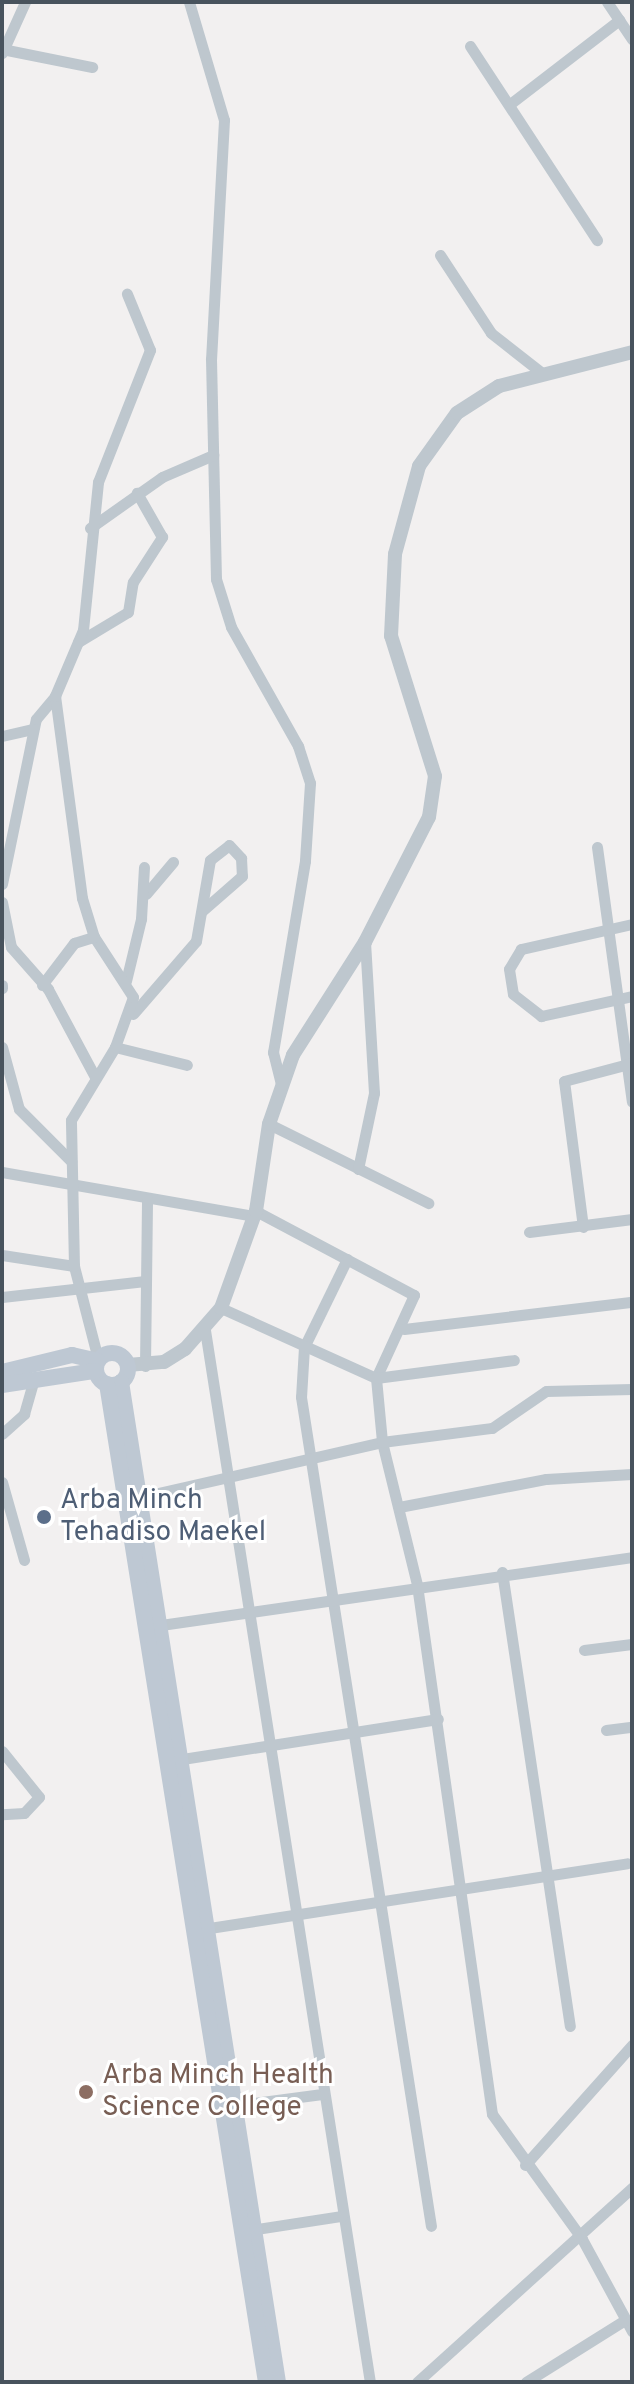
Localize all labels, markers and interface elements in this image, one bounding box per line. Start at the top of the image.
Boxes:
place label: Arba Minch Tehadiso Maekel [60,1484,266,1550]
marker: Arba Minch Tehadiso Maekel [35,1508,53,1526]
place label: Arba Minch Health Science College [102,2059,334,2125]
marker: Arba Minch Health Science College [77,2083,95,2101]

